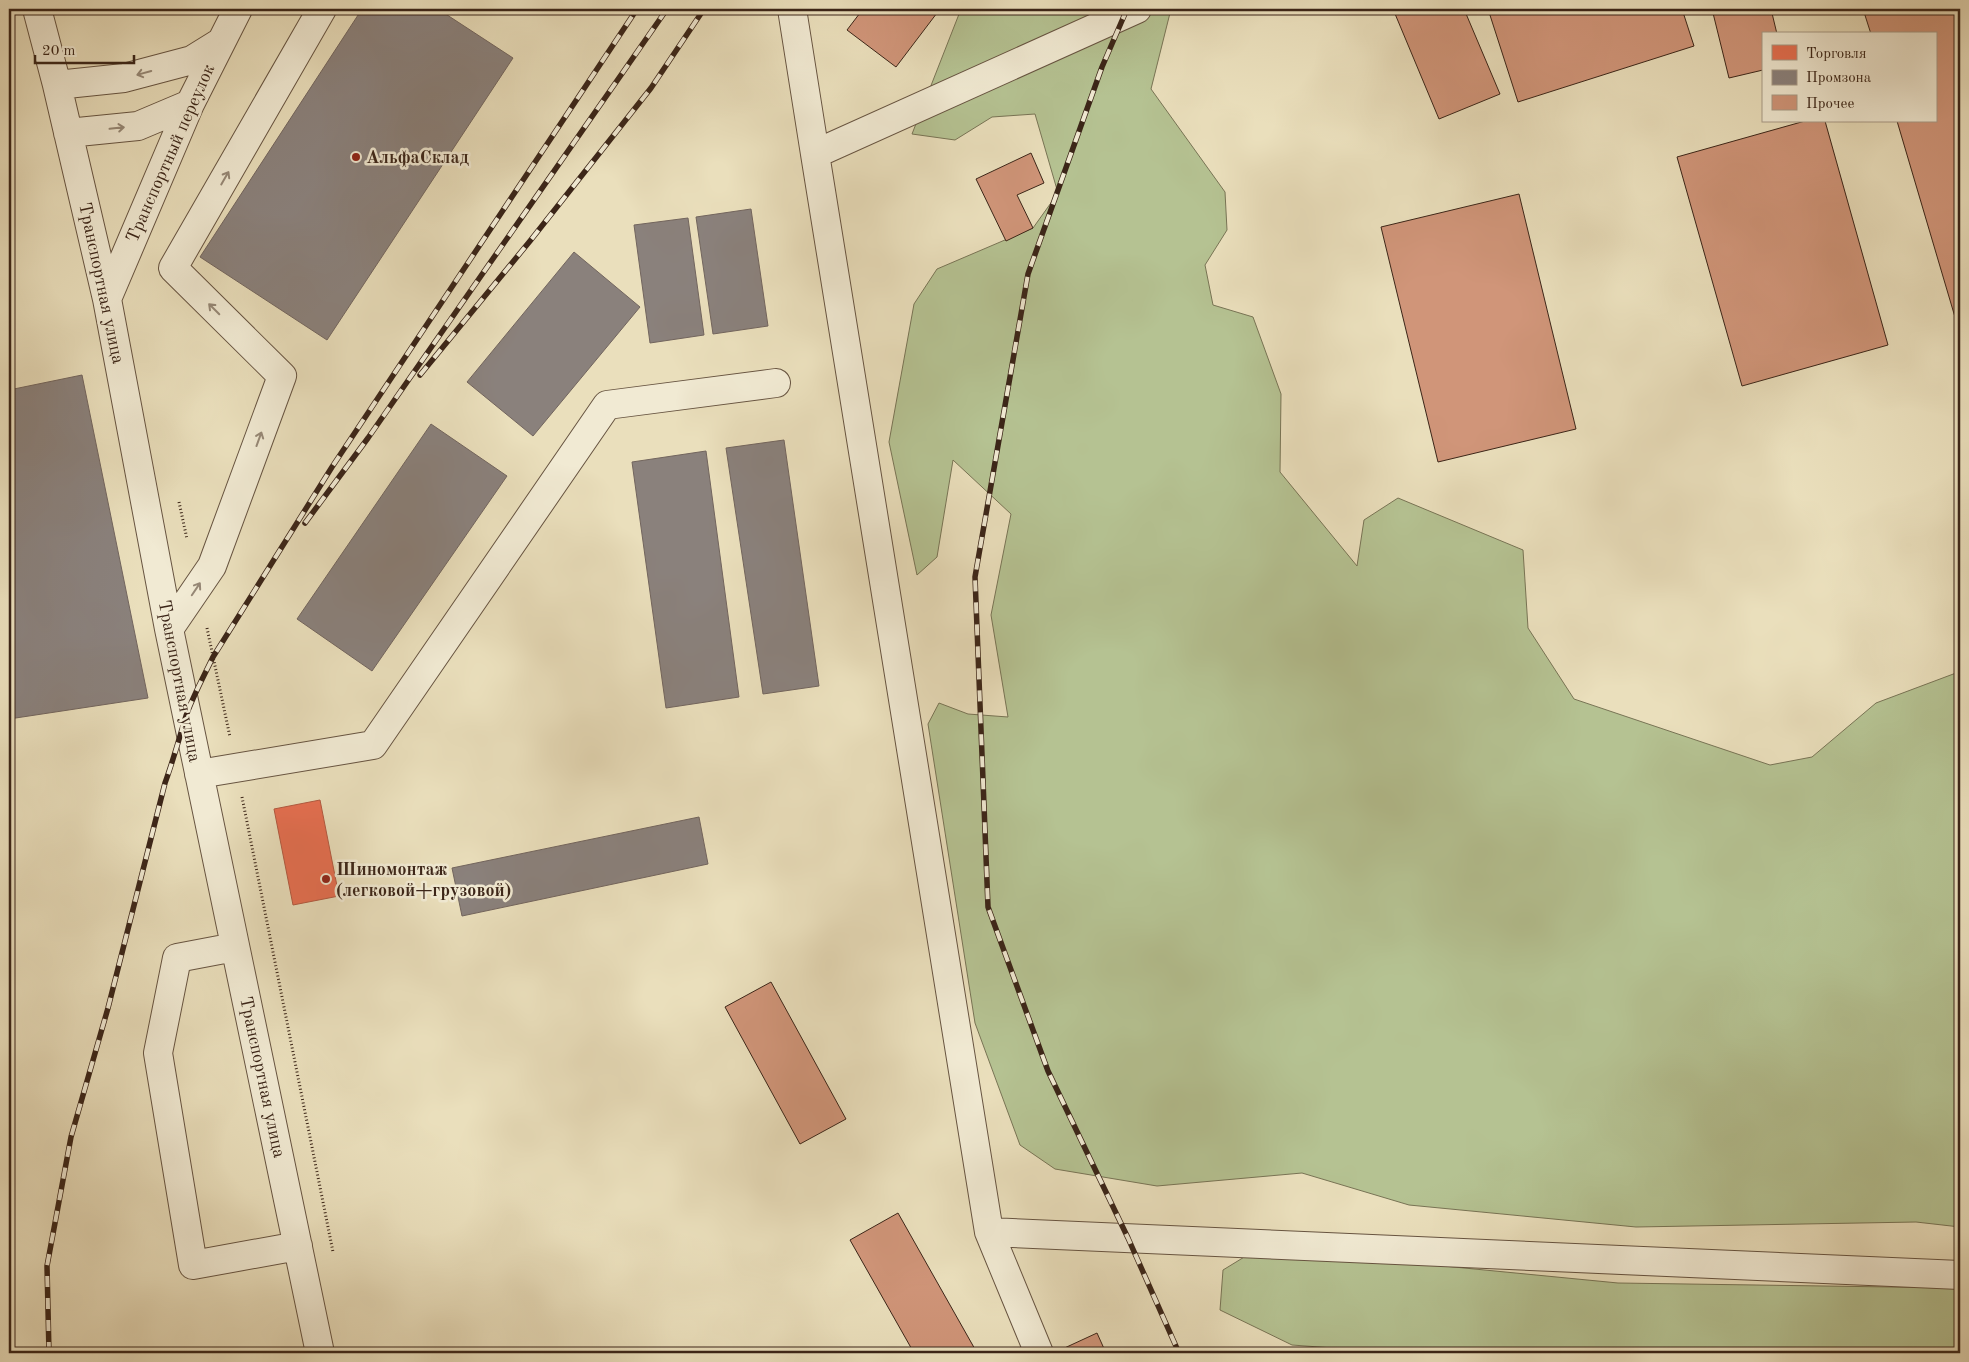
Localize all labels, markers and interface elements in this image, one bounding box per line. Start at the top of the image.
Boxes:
scale bar [35,32,134,64]
legend [1762,32,1936,122]
text: 20 m [42,44,76,59]
text: Торговля [1806,47,1867,62]
street label: Транспортный переулок [123,62,218,245]
one-way arrow [136,68,152,78]
text: Промзона [1806,71,1872,86]
text: Прочее [1806,97,1854,112]
one-way arrow [108,123,124,133]
place label: АльфаСклад [366,149,469,168]
marker: АльфаСклад [350,151,362,163]
one-way arrow [220,170,230,185]
street label: Транспортная улица [75,201,127,366]
one-way arrow [208,303,221,315]
one-way arrow [254,432,264,447]
one-way arrow [191,582,201,596]
street label: Транспортная улица [154,599,204,764]
place label: Шиномонтаж (легковой+грузовой) [336,861,511,900]
marker: Шиномонтаж (легковой+грузовой) [320,873,332,885]
street label: Транспортная улица [236,995,288,1160]

